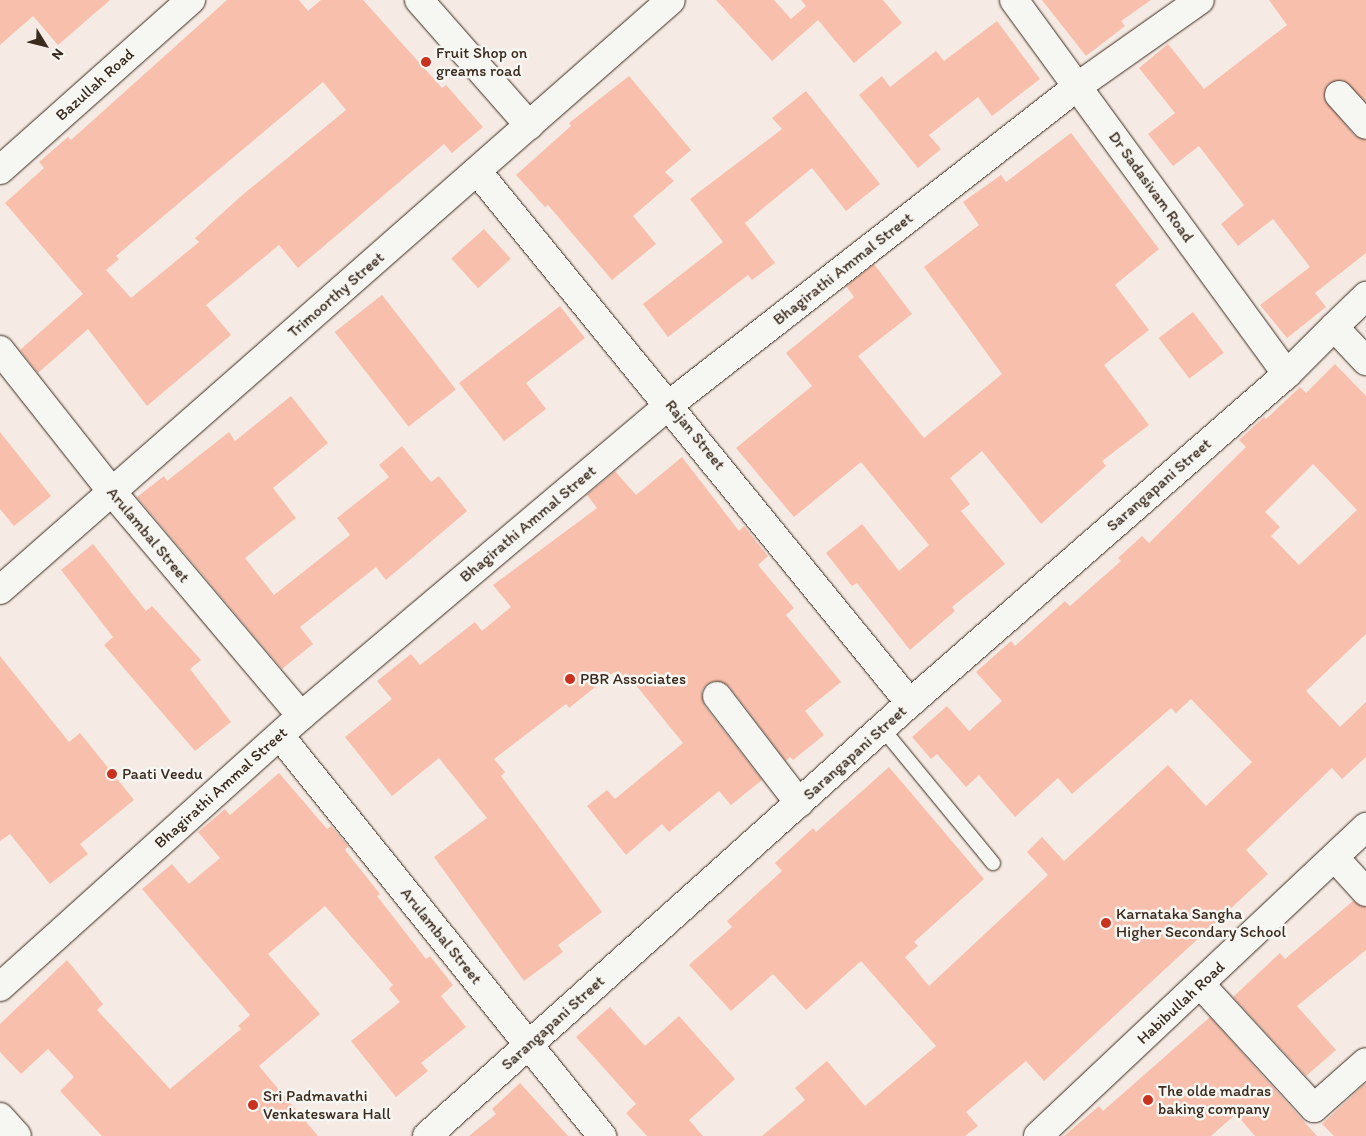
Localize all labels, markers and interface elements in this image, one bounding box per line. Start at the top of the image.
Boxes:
north arrow [20,20,70,70]
place label: Fruit Shop on greams road [436,43,527,81]
text: N [48,45,67,63]
street label: Bazullah Road [52,45,138,125]
marker: Fruit Shop on greams road [420,56,432,68]
street label: Dr Sadasivam Road [1104,128,1198,246]
street label: Bhagirathi Ammal Street [770,209,916,329]
street label: Trimoorthy Street [284,248,388,342]
street label: Rajan Street [661,396,729,474]
street label: Sarangapani Street [1103,434,1215,536]
street label: Bhagirathi Ammal Street [456,462,600,586]
street label: Arulambal Street [103,483,193,587]
place label: PBR Associates [580,669,686,689]
marker: PBR Associates [564,673,576,685]
street label: Sarangapani Street [800,702,910,804]
street label: Bhagirathi Ammal Street [151,724,291,852]
place label: Paati Veedu [122,764,202,784]
marker: Paati Veedu [106,768,118,780]
street label: Arulambal Street [396,884,486,988]
place label: Karnataka Sangha Higher Secondary School [1116,904,1286,942]
marker: Karnataka Sangha Higher Secondary School [1100,917,1112,929]
street label: Habibullah Road [1133,958,1229,1048]
street label: Sarangapani Street [498,972,608,1074]
place label: The olde madras baking company [1158,1081,1271,1119]
place label: Sri Padmavathi Venkateswara Hall [263,1086,391,1124]
marker: The olde madras baking company [1142,1094,1154,1106]
marker: Sri Padmavathi Venkateswara Hall [247,1099,259,1111]

